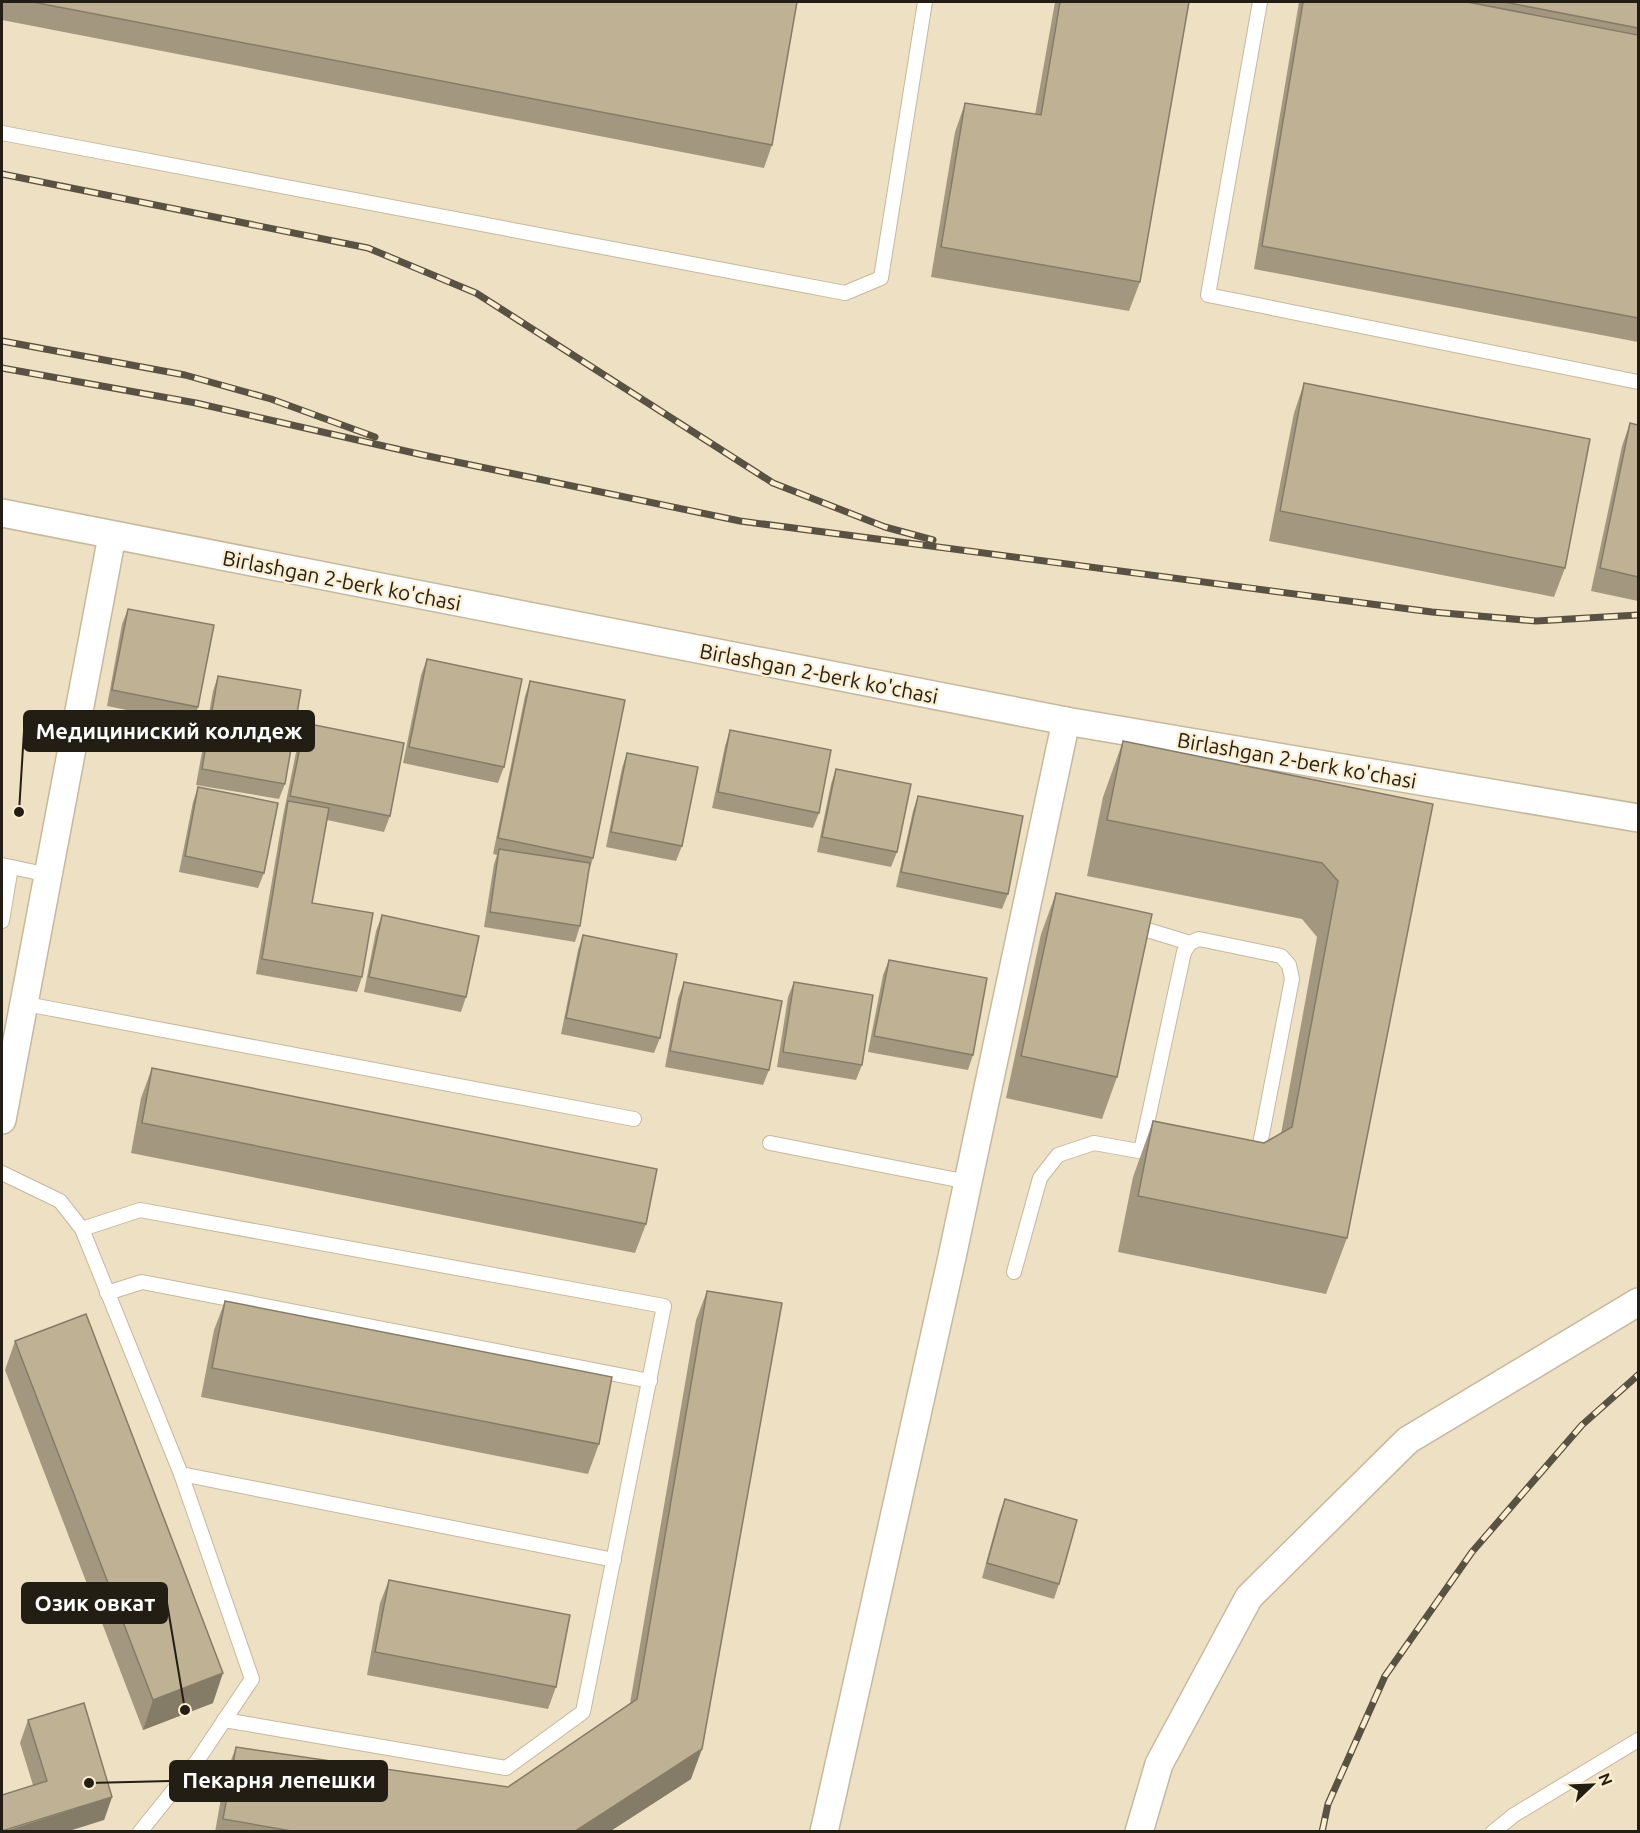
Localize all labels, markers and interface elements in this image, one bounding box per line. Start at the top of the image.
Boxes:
street label: Birlashgan 2-berk ko'chasi [221,545,463,615]
street label: Birlashgan 2-berk ko'chasi [698,638,940,708]
callout: Медициниский коллдеж [24,711,314,751]
text: Медициниский коллдеж [36,718,302,743]
street label: Birlashgan 2-berk ko'chasi [1175,727,1419,793]
callout: Озик овкат [22,1583,167,1623]
text: Озик овкат [35,1590,155,1615]
north arrow [1562,1755,1622,1815]
callout: Пекарня лепешки [170,1761,387,1801]
text: Пекарня лепешки [182,1767,376,1792]
text: N [1595,1770,1616,1788]

